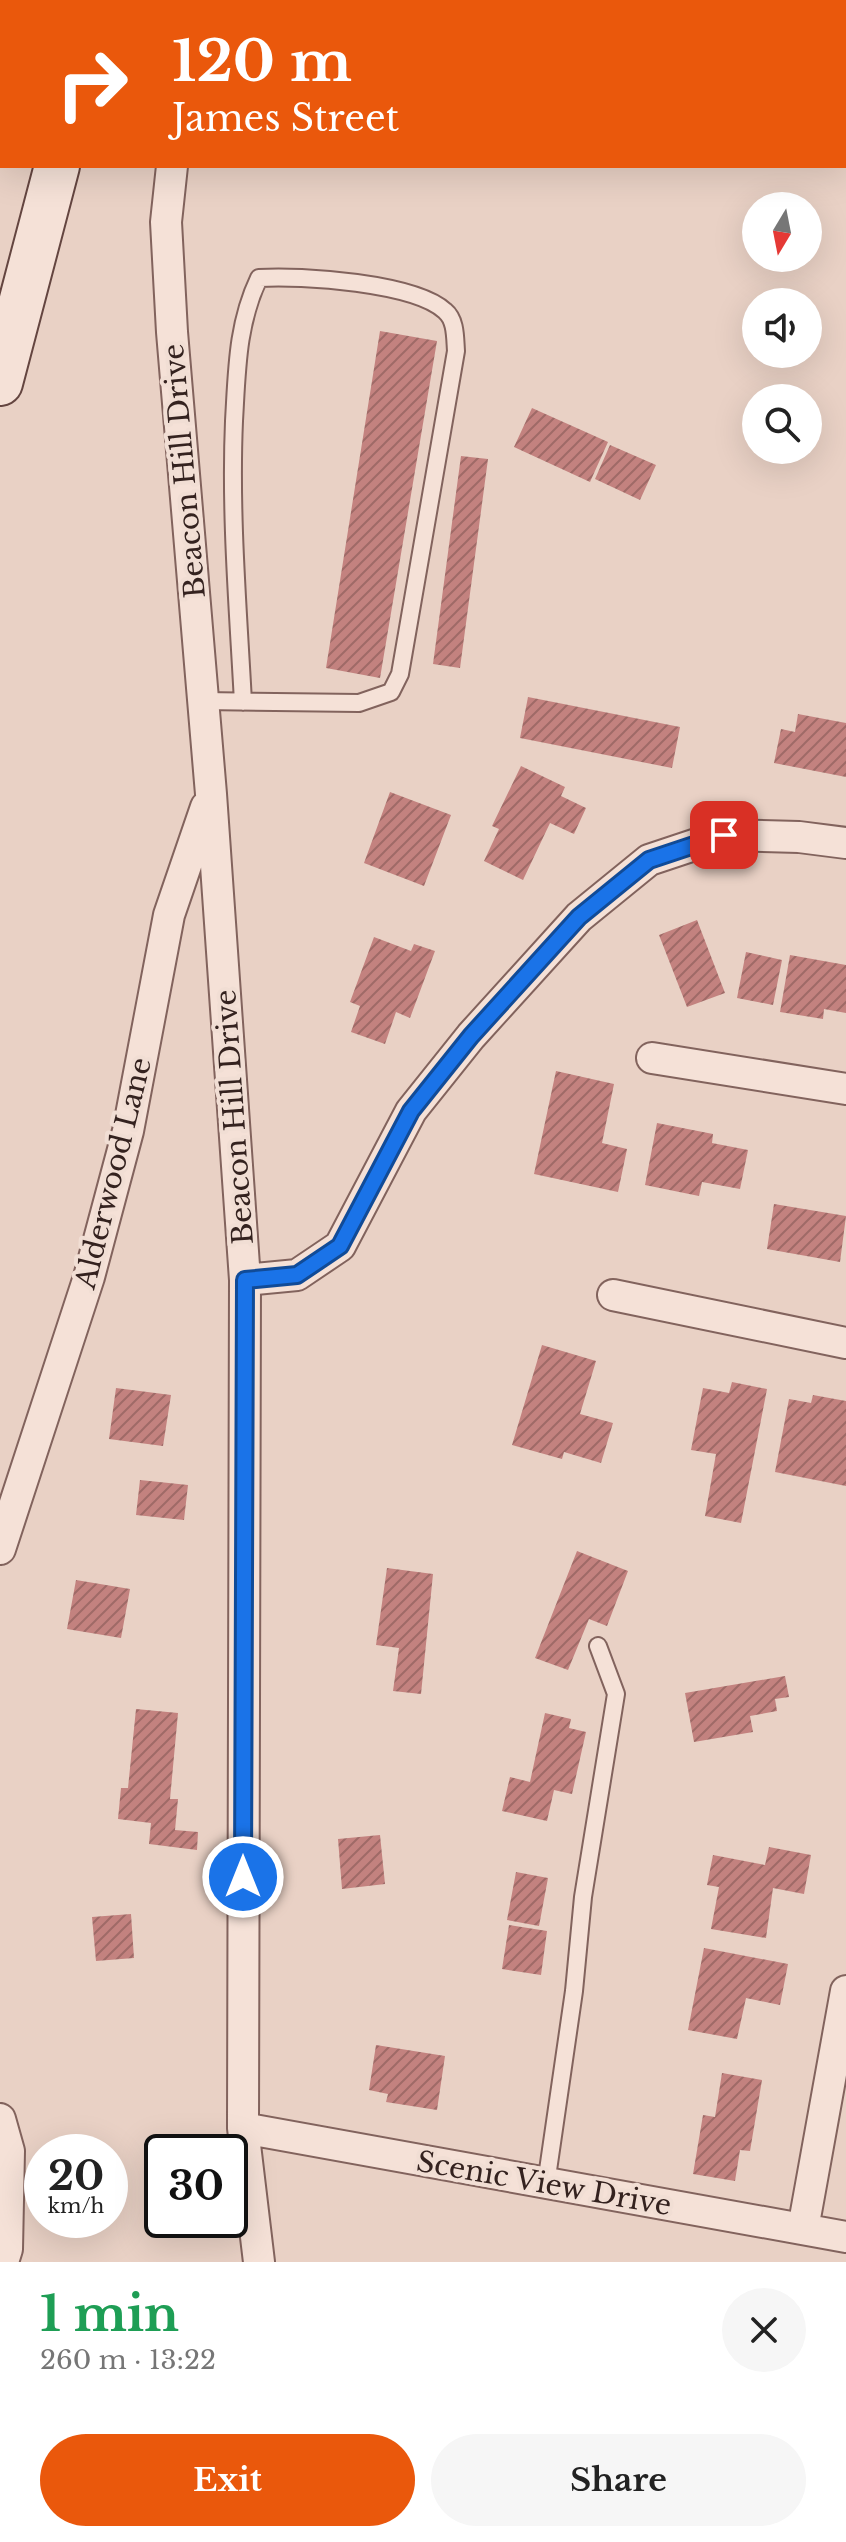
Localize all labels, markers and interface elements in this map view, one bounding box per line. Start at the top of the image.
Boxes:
text: 120 m [172,27,352,96]
icon: right [40,32,144,136]
text: James Street [172,96,399,141]
north arrow [742,192,822,272]
map controls [742,192,822,464]
button: sound [742,288,822,368]
street label: Beacon Hill Drive [156,342,213,600]
button: search [742,384,822,464]
pin [690,801,758,869]
icon: arrive [702,813,746,857]
street label: Beacon Hill Drive [208,988,261,1246]
street label: Alderwood Lane [68,1054,159,1293]
position arrow [201,1835,285,1919]
speed limit sign: 30 [144,2134,248,2238]
street label: Scenic View Drive [414,2144,674,2223]
text: 20 [48,2151,104,2201]
text: km/h [48,2194,104,2218]
text: 1 min [40,2284,179,2344]
button: close [722,2288,806,2372]
text: 260 m · 13:22 [40,2344,216,2376]
button: Exit [40,2434,415,2526]
button: Share [431,2434,806,2526]

